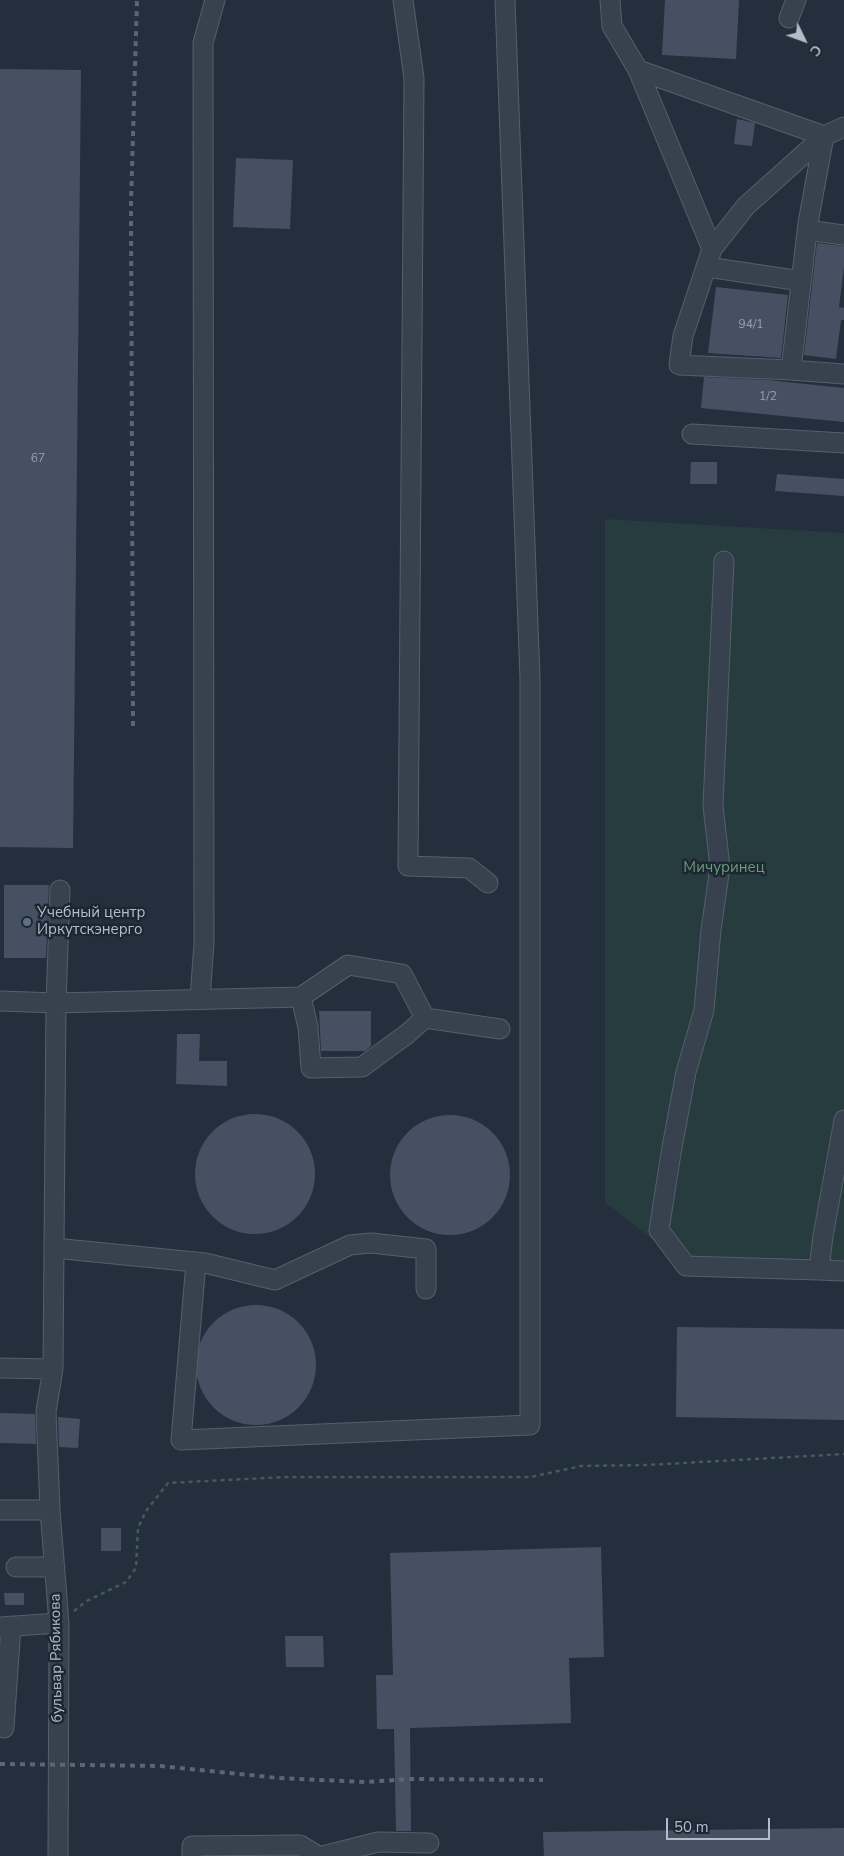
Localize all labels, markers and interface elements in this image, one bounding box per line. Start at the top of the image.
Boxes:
north arrow [779,15,829,65]
text: С [805,40,826,60]
house number: 94/1 [739,318,763,332]
house number: 1/2 [759,390,777,404]
house number: 67 [31,452,45,466]
park label: Мичуринец [683,859,765,877]
place label: Учебный центр Иркутскэнерго [37,904,145,939]
marker: Учебный центр Иркутскэнерго [21,916,33,928]
street label: бульвар Рябикова [47,1593,67,1723]
scale bar [669,1808,773,1840]
text: 50 m [674,1817,709,1837]

